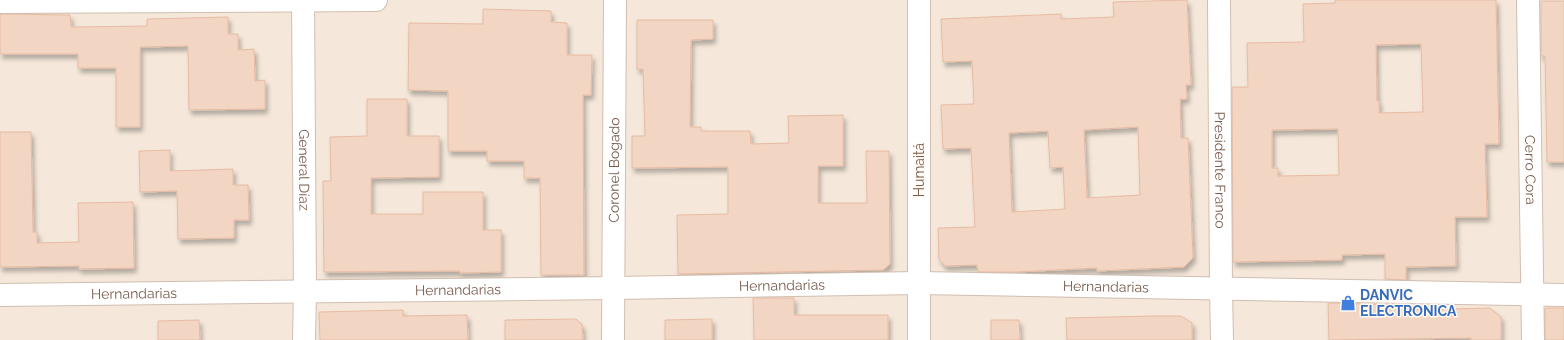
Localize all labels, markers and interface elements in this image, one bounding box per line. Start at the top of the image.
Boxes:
street label: Presidente Franco [1212,111,1229,229]
street label: Coronel Bogado [606,117,622,223]
street label: General Díaz [296,129,312,211]
street label: Cerro Cora [1522,135,1539,205]
street label: Humaitá [911,143,927,197]
street label: Hernandarias [739,277,825,294]
street label: Hernandarias [1063,278,1149,295]
street label: Hernandarias [415,281,501,298]
street label: Hernandarias [91,285,177,302]
place label: DANVIC ELECTRONICA [1360,287,1457,319]
shop icon: DANVIC ELECTRONICA [1339,294,1357,312]

